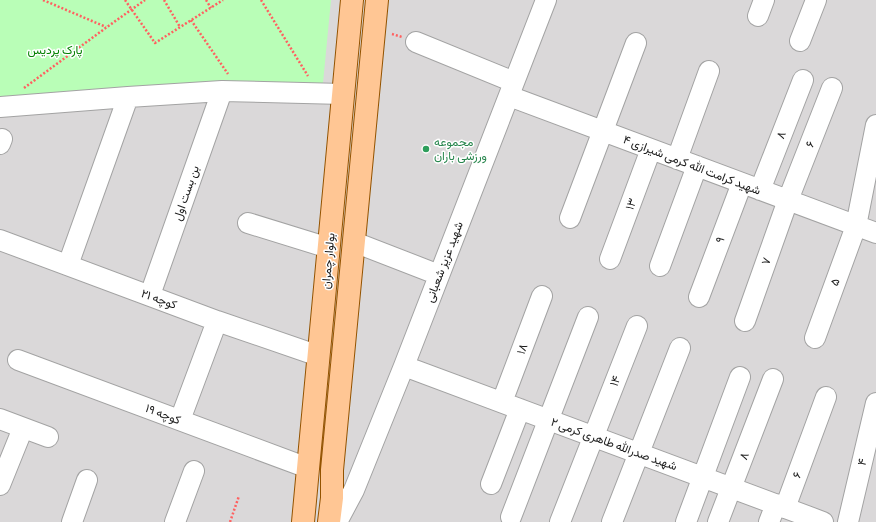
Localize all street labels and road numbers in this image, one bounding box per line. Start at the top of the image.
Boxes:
street label: ۸ [772,129,791,142]
street label: شهید کرامت الله کرمی شیرازی ۴ [620,131,763,200]
street label: ۶ [801,138,820,150]
street label: بن بست اول [169,163,204,223]
street label: ۱۳ [622,196,641,212]
street label: شهید عزیز شعبانی [421,219,468,305]
street label: بولوار چمران [318,232,339,290]
street label: ۹ [711,235,729,246]
street label: ۷ [757,255,776,267]
street label: ۵ [826,276,845,288]
street label: کوچه ۲۱ [139,285,179,314]
street label: ۱۸ [513,341,532,357]
street label: ۱۴ [606,373,625,389]
street label: کوچه ۱۹ [143,400,183,429]
street label: شهید صدرالله طاهری کرمی ۲ [548,414,679,475]
street label: ۸ [735,450,754,463]
street label: ۴ [853,457,872,467]
street label: ۶ [788,469,807,481]

